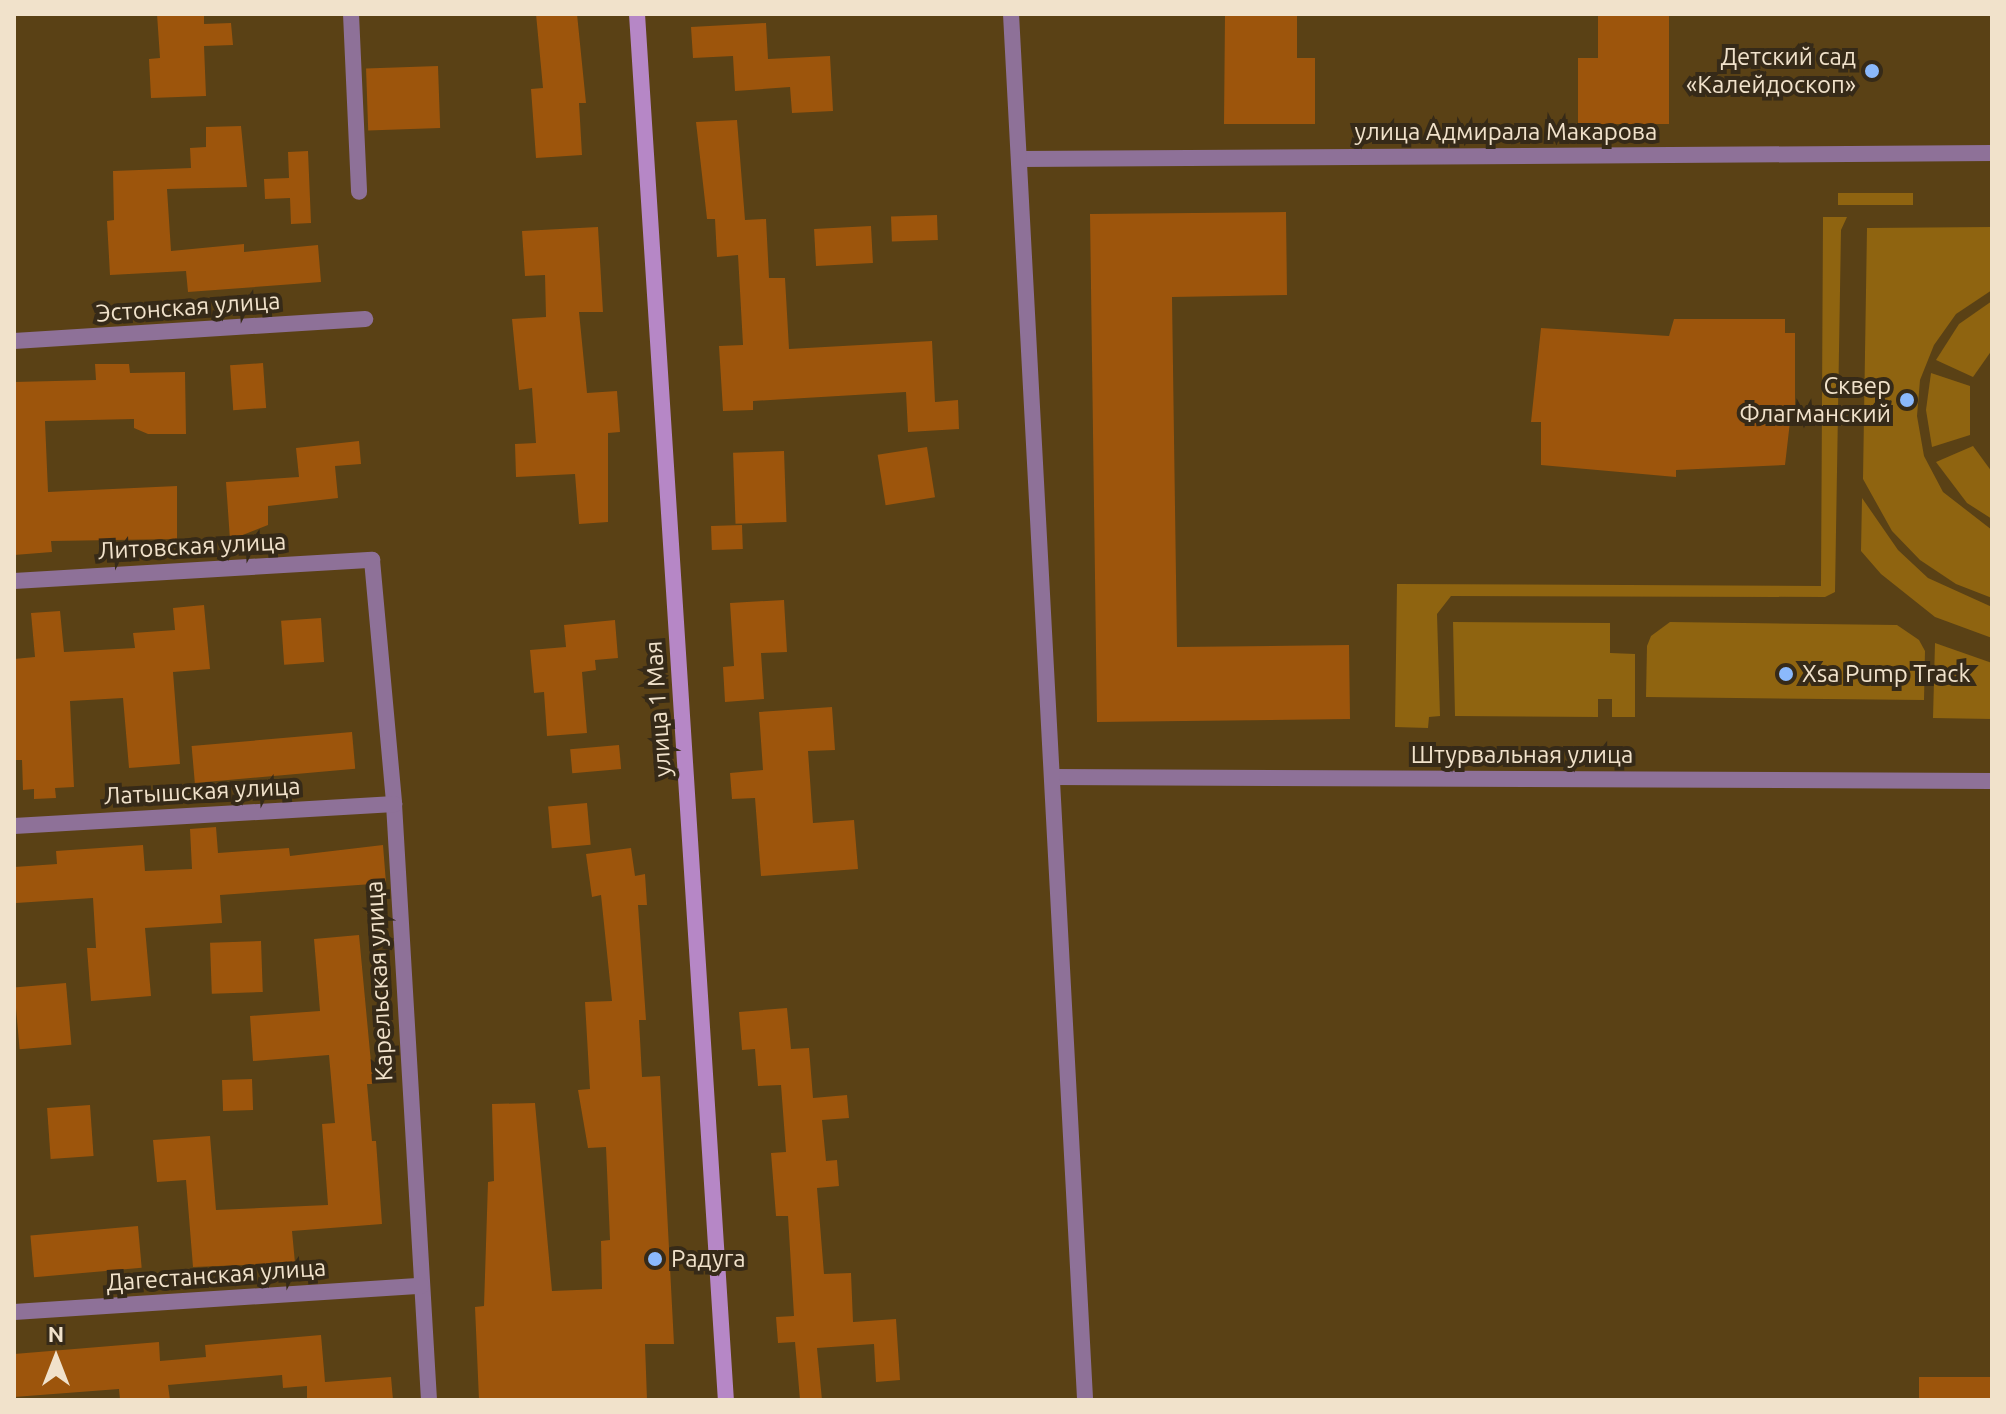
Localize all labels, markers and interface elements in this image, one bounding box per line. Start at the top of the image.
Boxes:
place label: Детский сад «Калейдоскоп» [1686,43,1856,99]
marker: Детский сад «Калейдоскоп» [1863,62,1881,80]
street label: улица Адмирала Макарова [1355,118,1657,146]
street label: Эстонская улица [95,286,281,328]
place label: Сквер Флагманский [1739,372,1891,428]
marker: Сквер Флагманский [1898,391,1916,409]
street label: Литовская улица [97,527,287,565]
street label: улица 1 Мая [639,640,677,778]
place label: Xsa Pump Track [1802,660,1971,688]
marker: Xsa Pump Track [1777,665,1795,683]
street label: Штурвальная улица [1411,741,1633,769]
street label: Латышская улица [103,771,301,811]
street label: Карельская улица [359,880,399,1082]
place label: Радуга [671,1245,746,1273]
marker: Радуга [646,1250,664,1268]
street label: Дагестанская улица [105,1253,327,1297]
north arrow [16,1318,96,1398]
text: N [48,1321,64,1346]

